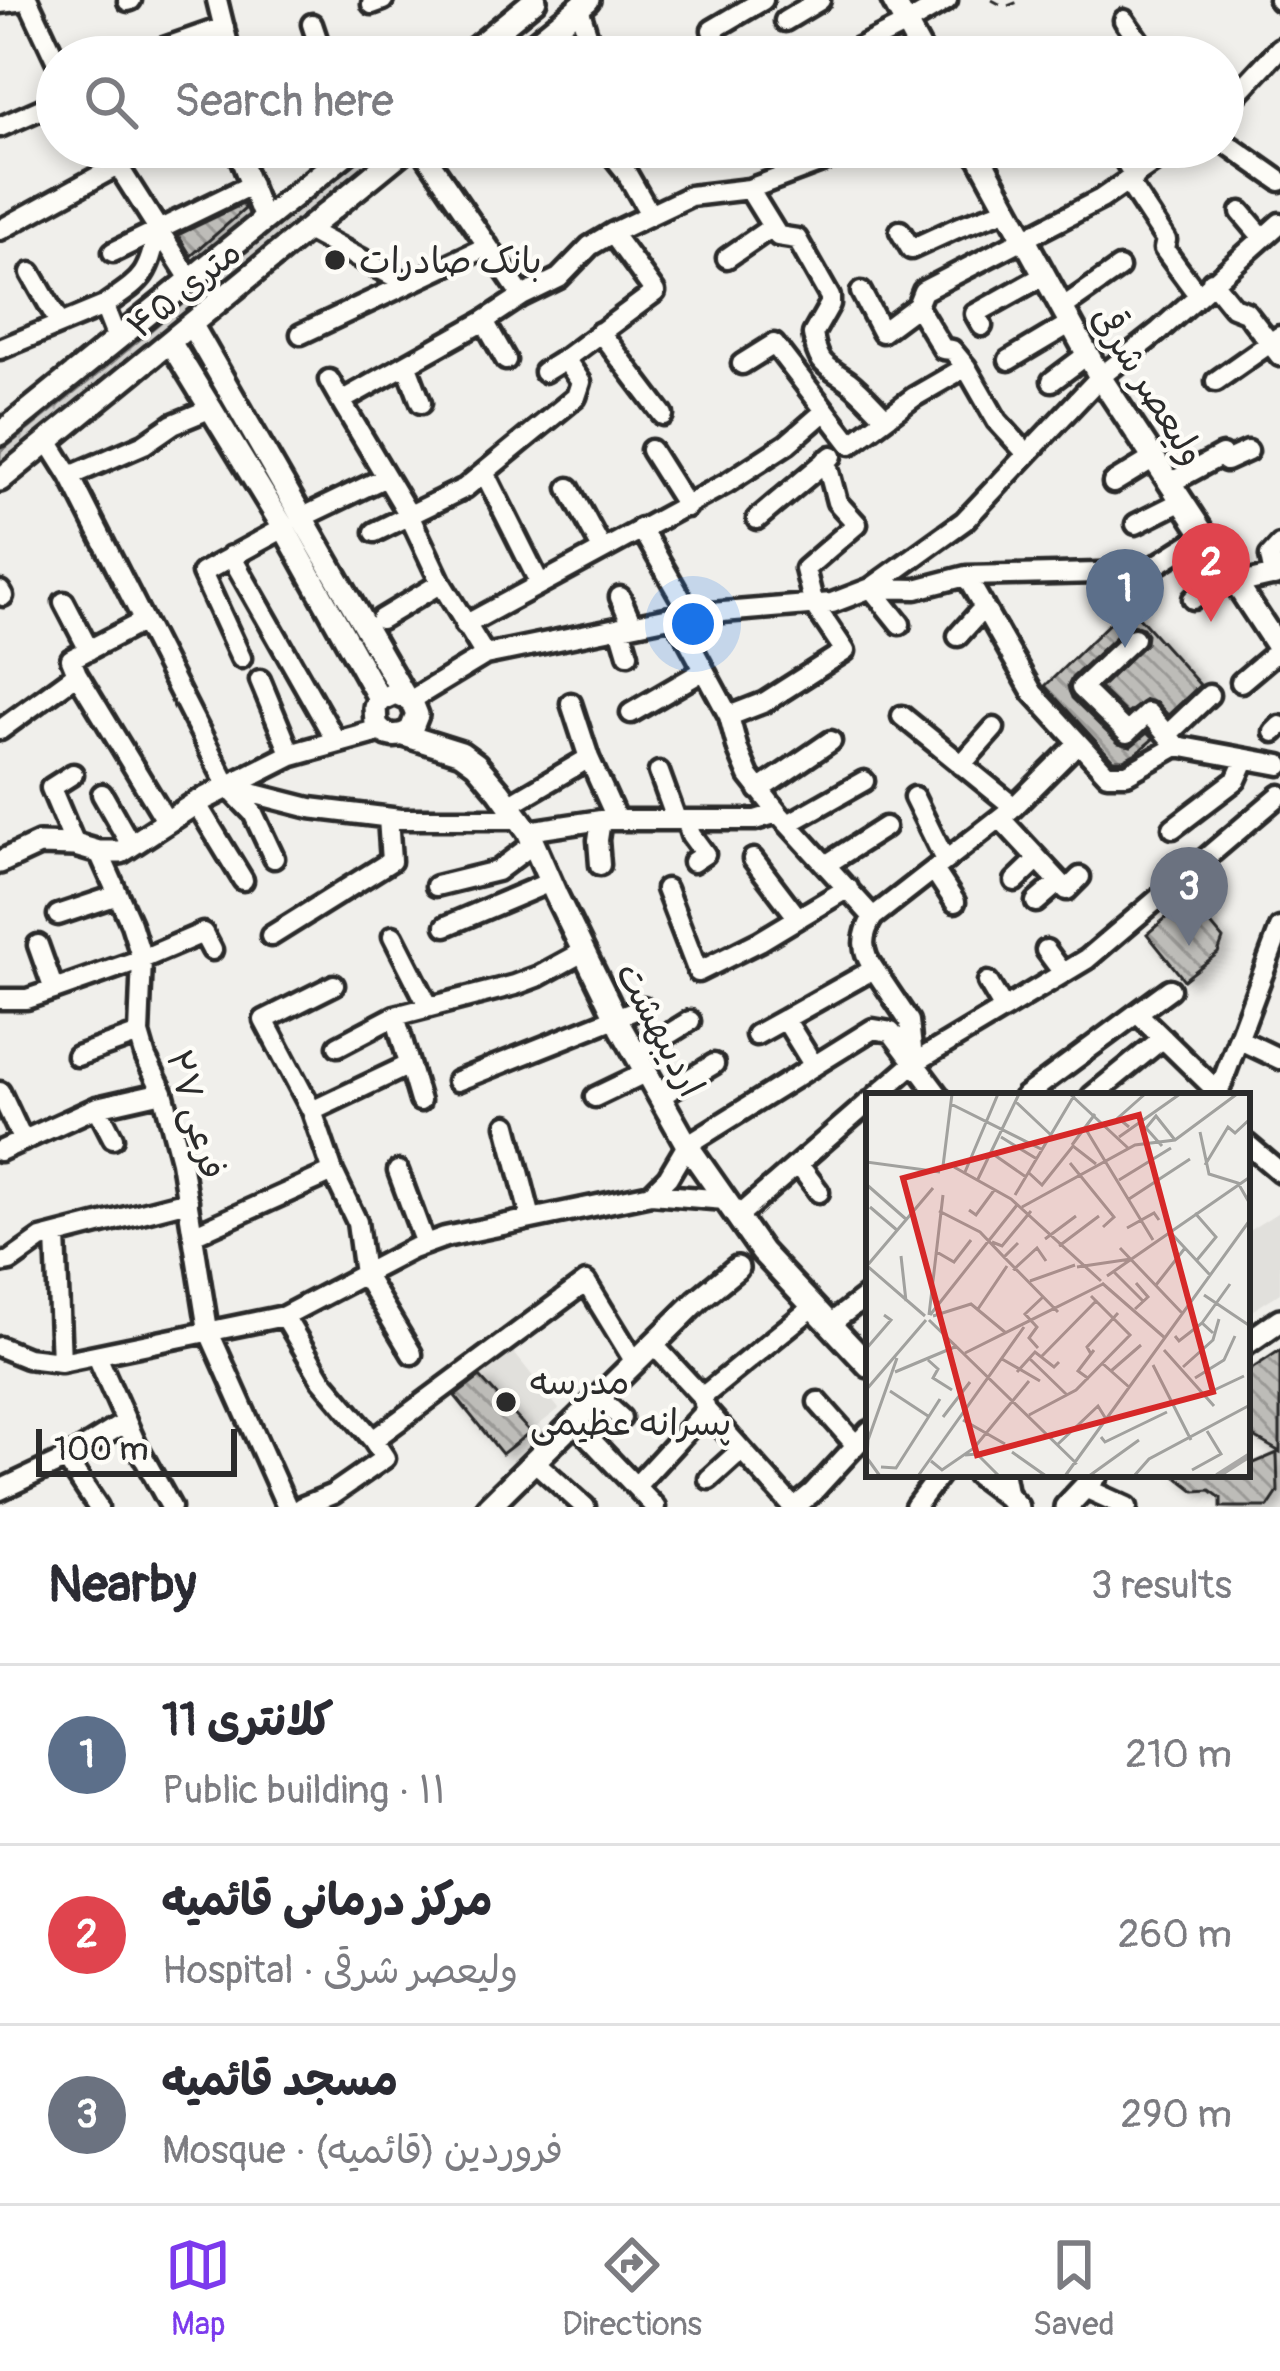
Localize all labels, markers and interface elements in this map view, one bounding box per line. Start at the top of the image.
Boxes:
search box [36,36,1244,168]
icon: search [78,69,144,135]
text: Search here [174,74,394,130]
street label: ۴۵ متری [118,230,250,349]
place label: بانک صادرات [359,239,542,284]
marker: بانک صادرات [322,247,348,273]
street label: ولیعصر شرقی [1081,297,1215,474]
pin: 2 [1172,523,1250,622]
pin: 1 [1086,549,1164,648]
your location [663,594,723,654]
pin: 3 [1150,847,1228,946]
street label: اردیبهشت [606,955,714,1105]
street label: فرعی ۲۷ [156,1045,235,1184]
inset map [866,1093,1250,1477]
place label: مدرسه پسرانه عظیمی [530,1360,731,1446]
marker: مدرسه پسرانه عظیمی [493,1389,519,1415]
scale bar [36,1423,237,1476]
text: 100 m [54,1429,148,1470]
text: Nearby [48,1553,196,1617]
text: 3 results [1091,1561,1232,1610]
text: کلانتری 11 [162,1693,333,1749]
text: 1 [79,1730,95,1779]
text: 210 m [1125,1730,1232,1779]
text: Public building · ۱۱ [162,1766,447,1815]
text: مرکز درمانی قائمیه [162,1873,493,1929]
text: 2 [76,1910,98,1959]
text: 260 m [1118,1910,1232,1959]
text: Hospital · ولیعصر شرقی [162,1946,518,1995]
text: مسجد قائمیه [162,2053,398,2109]
text: 3 [76,2090,98,2139]
text: 290 m [1120,2090,1232,2139]
text: Mosque · فروردین (قائمیه) [162,2126,563,2175]
tab: Map [165,2232,231,2345]
tab: Directions [562,2232,702,2345]
tab: Saved [1033,2232,1115,2345]

